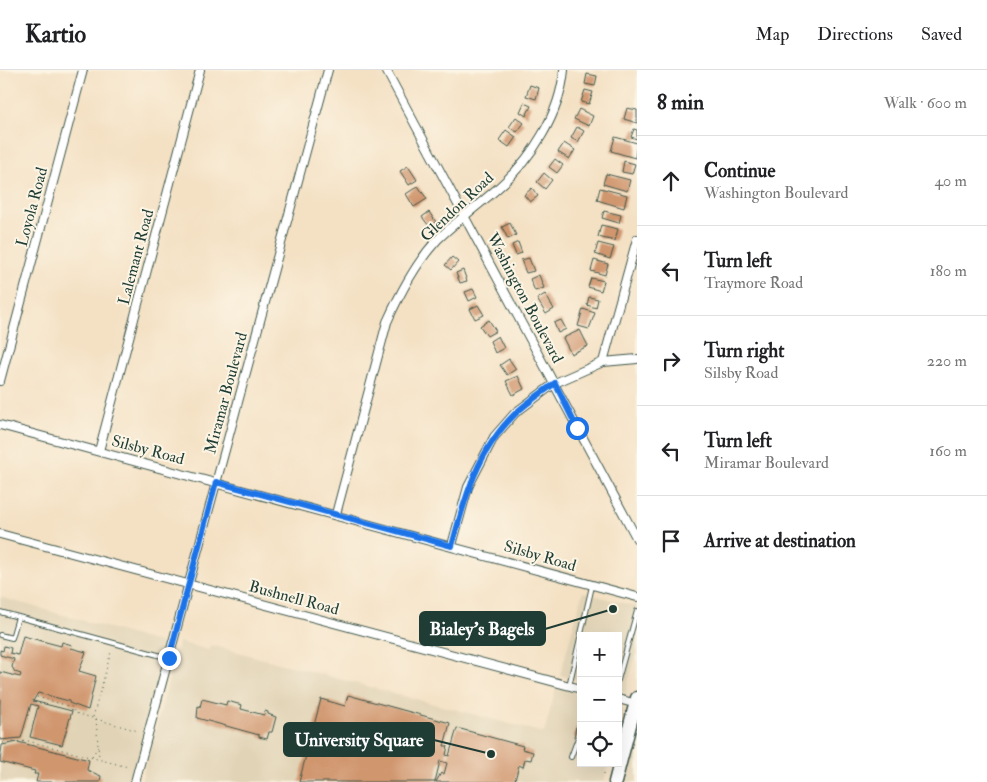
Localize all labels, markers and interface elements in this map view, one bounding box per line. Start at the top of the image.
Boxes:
text: Kartio [25,19,86,50]
text: Map [756,23,789,46]
text: Directions [817,23,893,46]
text: Saved [921,23,962,46]
text: 8 min [657,89,704,116]
text: Walk · 600 m [884,93,967,113]
text: Continue [704,159,775,183]
street label: Loyola Road [12,165,52,249]
icon: ahead [657,167,685,195]
street label: Glendon Road [416,168,498,246]
text: 40 m [934,171,967,191]
text: Washington Boulevard [704,183,848,203]
street label: Lalemant Road [114,207,158,307]
street label: Washington Boulevard [482,229,568,367]
text: Turn left [704,249,772,273]
icon: left [657,257,685,285]
text: 180 m [930,261,967,281]
text: Traymore Road [704,273,803,293]
street label: Miramar Boulevard [200,330,252,456]
text: Turn right [704,339,784,363]
icon: right [657,347,685,375]
text: 220 m [927,351,967,371]
text: Silsby Road [704,363,778,383]
route start [566,417,589,440]
text: Turn left [704,429,772,453]
street label: Silsby Road [110,431,187,469]
icon: left [657,437,685,465]
text: 160 m [929,441,967,461]
text: Miramar Boulevard [704,453,829,473]
icon: arrive [657,527,685,555]
text: Arrive at destination [704,529,856,553]
street label: Silsby Road [502,536,579,576]
street label: Bushnell Road [247,576,341,620]
callout: Bialey's Bagels [420,612,545,645]
text: Bialey's Bagels [430,618,534,641]
map controls [577,632,622,767]
button: + [577,632,622,677]
route end [158,647,181,670]
button: − [577,677,622,722]
button: locate [577,722,622,767]
callout: University Square [284,723,434,756]
text: University Square [294,729,424,752]

